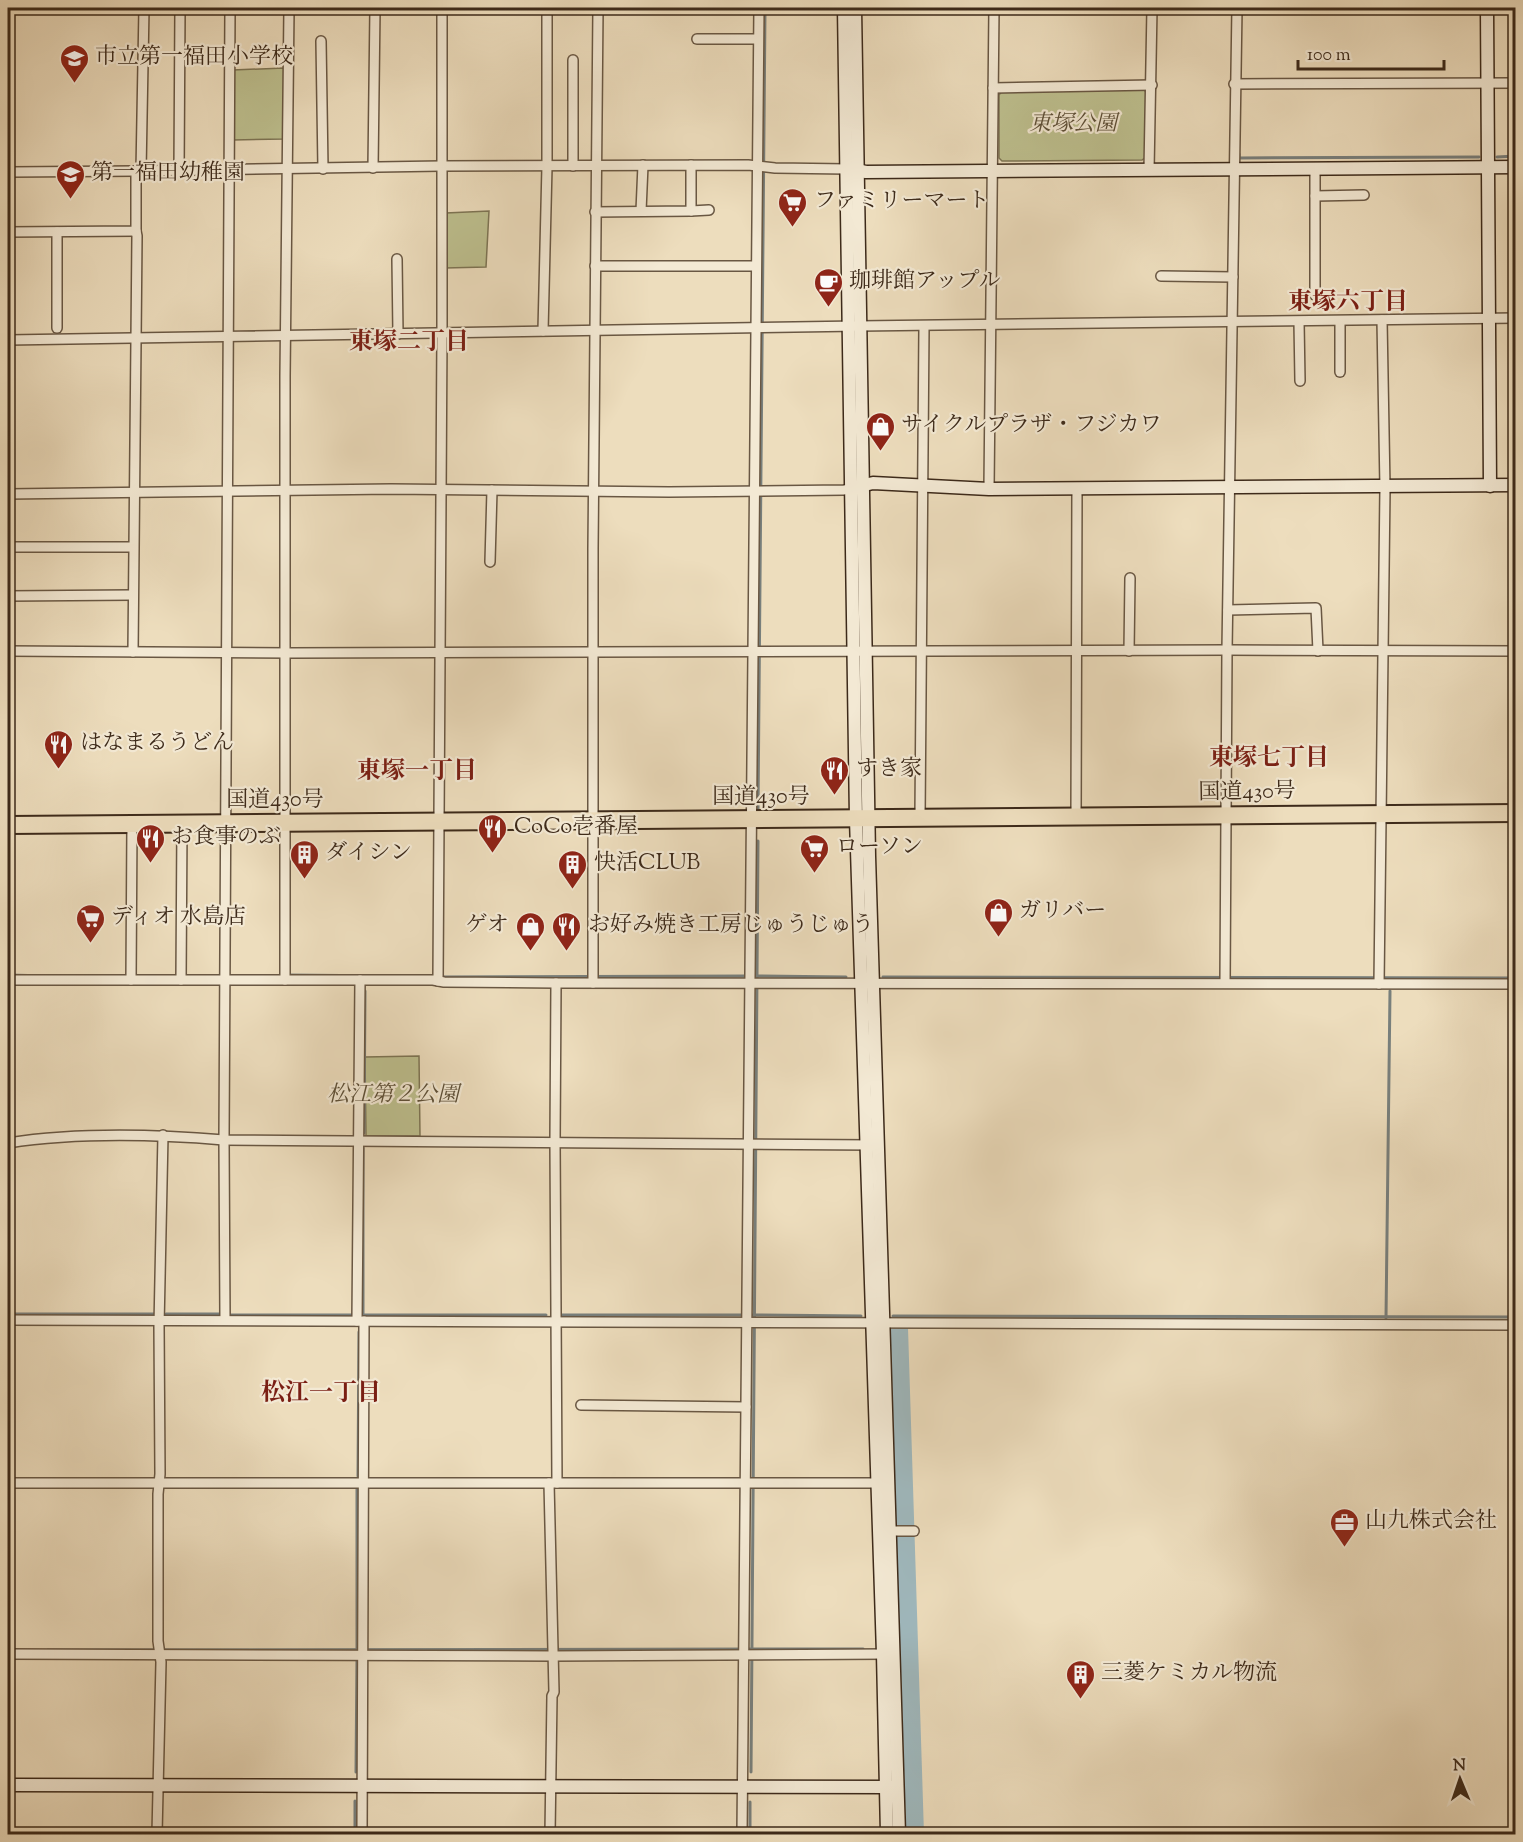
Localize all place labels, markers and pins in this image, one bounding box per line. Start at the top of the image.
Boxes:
school or university icon: 市立第一福田小学校 [58,42,90,84]
place label: 市立第一福田小学校 [95,42,293,74]
school or university icon: 第一福田幼稚園 [54,158,86,200]
place label: 第一福田幼稚園 [91,158,245,190]
supermarket icon: ファミリーマート [777,186,809,228]
place label: ファミリーマート [814,186,990,218]
cafe icon: 珈琲館アップル [812,266,844,308]
place label: 珈琲館アップル [849,266,1001,298]
shop icon: サイクルプラザ・フジカワ [864,410,896,452]
place label: サイクルプラザ・フジカワ [901,410,1161,442]
restaurant icon: はなまるうどん [43,728,75,770]
place label: はなまるうどん [80,728,234,760]
restaurant icon: すき家 [819,754,851,796]
place label: すき家 [856,754,922,786]
restaurant icon: CoCo壱番屋 [477,812,509,854]
place label: CoCo壱番屋 [514,812,638,844]
restaurant icon: お食事のぶ [134,822,166,864]
place label: お食事のぶ [171,822,281,854]
supermarket icon: ローソン [799,832,831,874]
place label: ローソン [836,832,923,864]
building icon: ダイシン [288,838,320,880]
place label: ダイシン [325,838,412,870]
building icon: 快活CLUB [557,848,589,890]
place label: 快活CLUB [594,848,700,880]
shop icon: ガリバー [982,896,1014,938]
place label: ガリバー [1019,896,1106,928]
supermarket icon: ディオ 水島店 [74,902,106,944]
place label: ディオ 水島店 [111,902,246,934]
place label: ゲオ [465,910,509,942]
shop icon: ゲオ [514,910,546,952]
restaurant icon: お好み焼き工房じゅうじゅう [551,910,583,952]
place label: お好み焼き工房じゅうじゅう [588,910,874,942]
office icon: 山九株式会社 [1328,1506,1360,1548]
place label: 山九株式会社 [1365,1506,1497,1538]
building icon: 三菱ケミカル物流 [1064,1658,1096,1700]
place label: 三菱ケミカル物流 [1101,1658,1277,1690]

